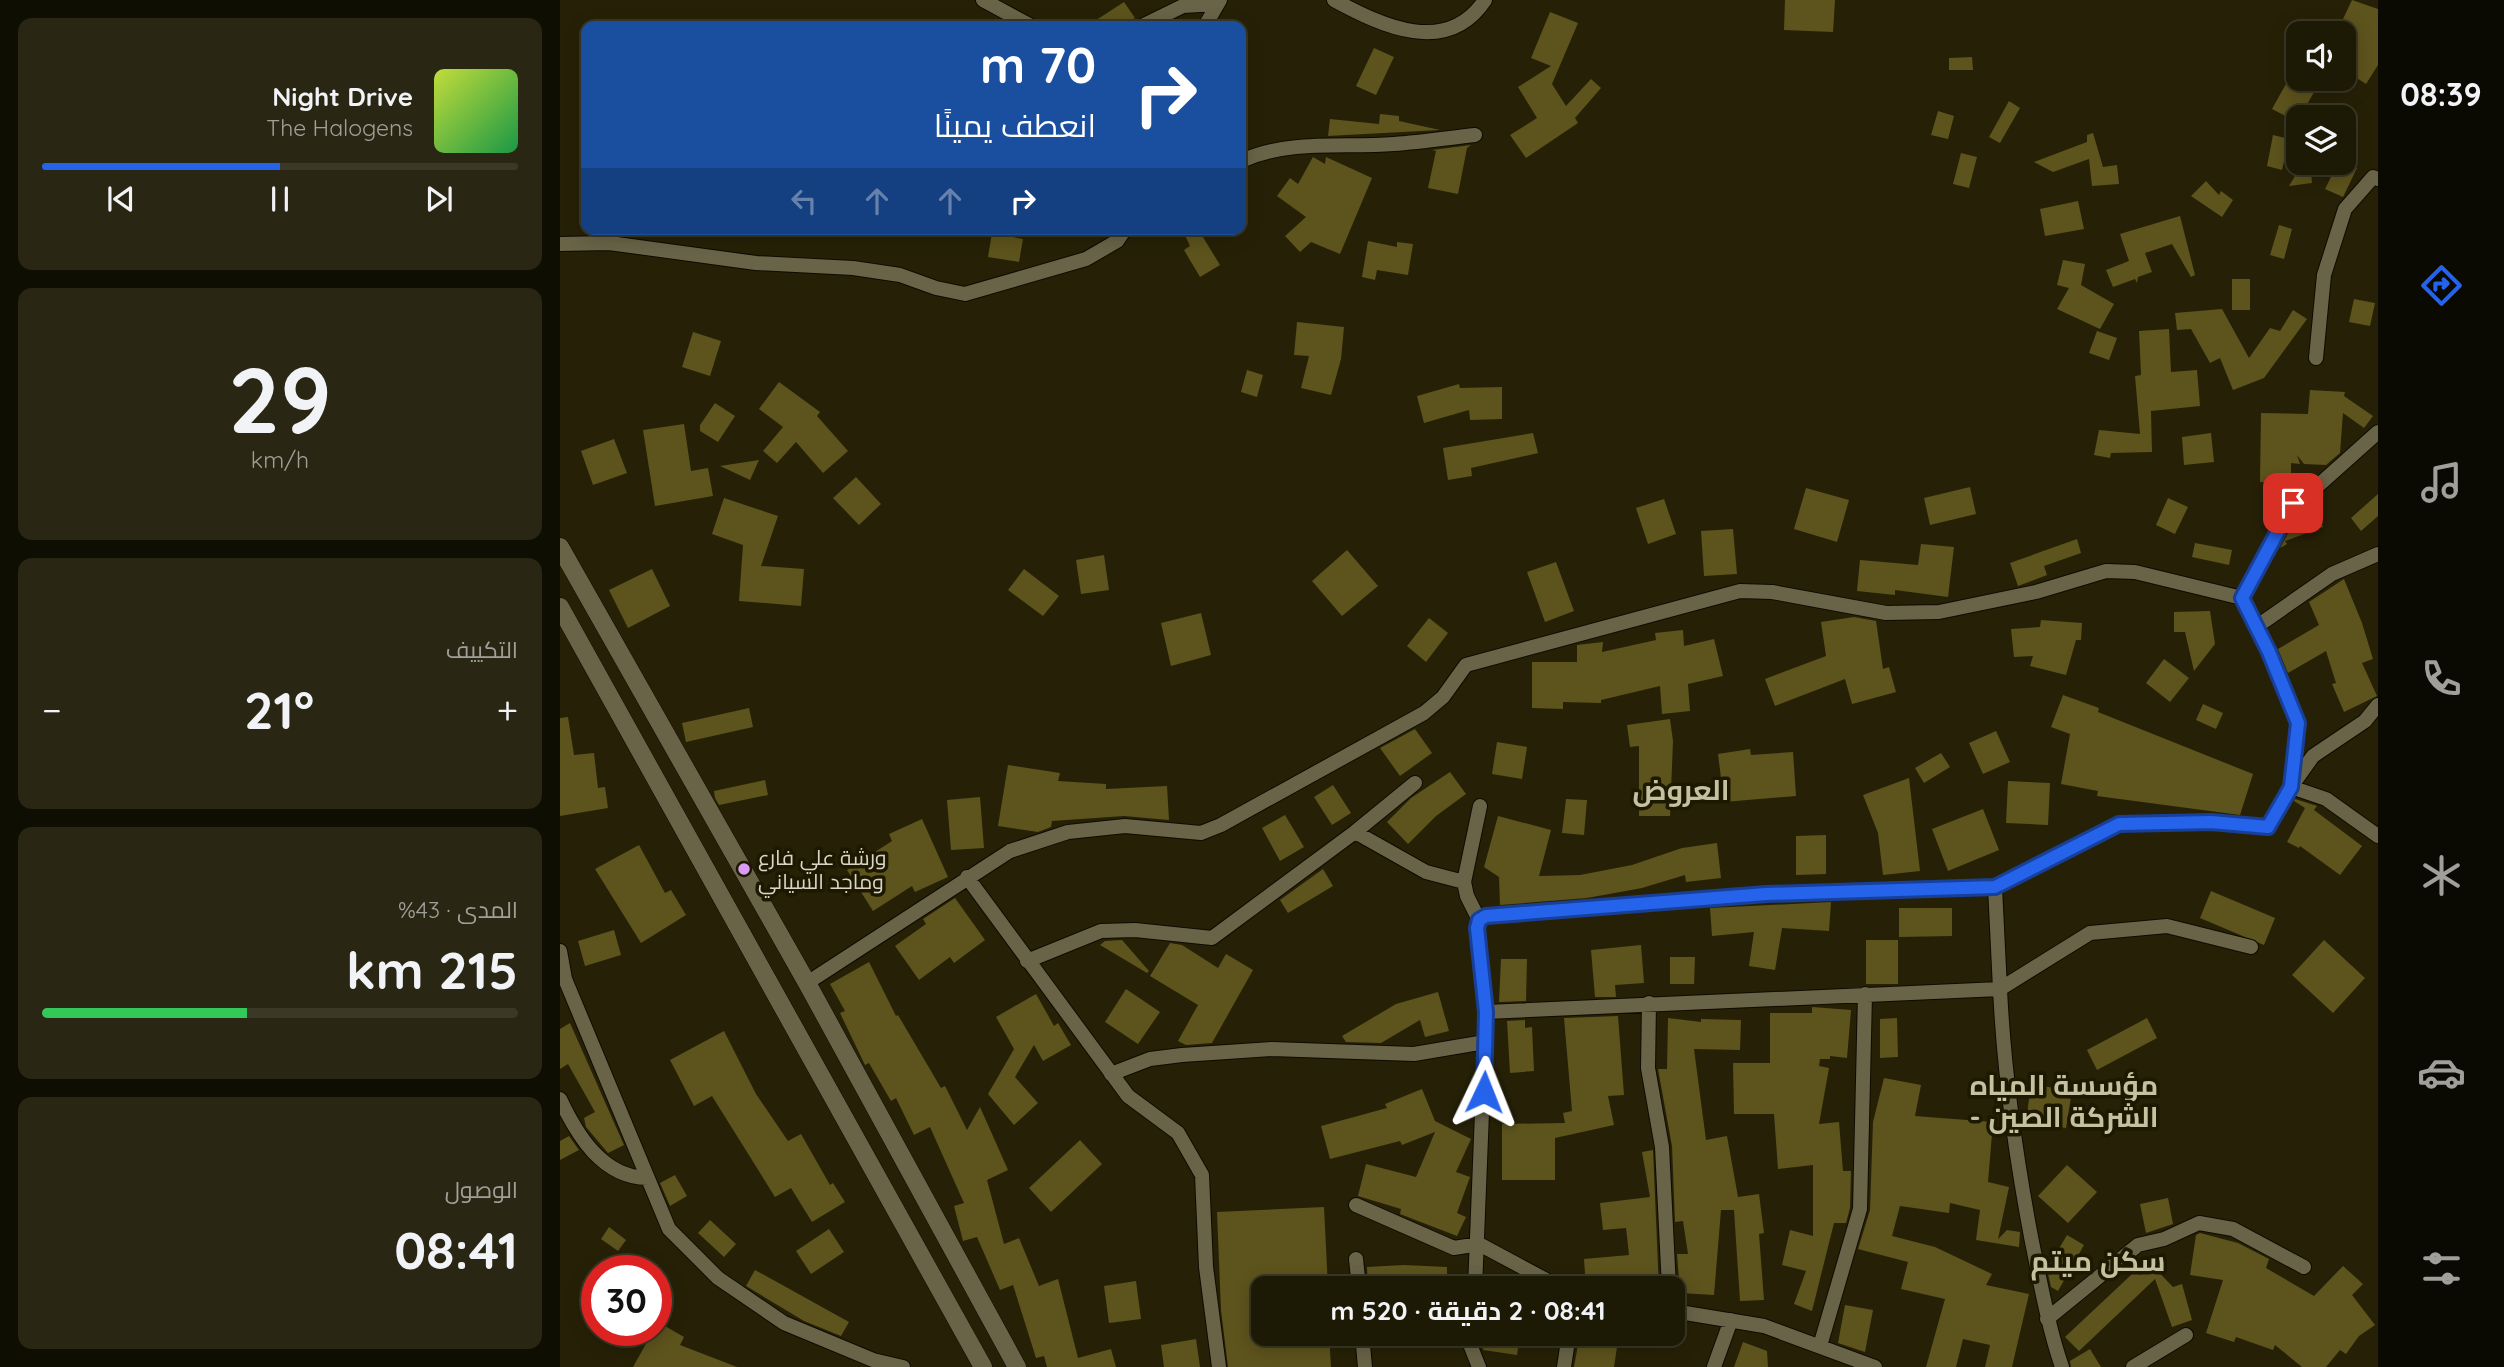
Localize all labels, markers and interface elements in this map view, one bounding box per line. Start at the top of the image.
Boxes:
map controls [2286,21,2356,175]
button: sound [2286,21,2356,91]
text: 70 m [980,34,1096,95]
icon: right [1120,49,1211,140]
text: 08:39 [2400,74,2482,114]
text: Night Drive [272,80,413,113]
text: انعطف يمينًا [934,105,1096,145]
button: layers [2286,105,2356,175]
text: The Halogens [266,113,413,142]
icon: previous [102,180,140,218]
icon: pause [261,180,299,218]
icon: next [420,180,458,218]
icon: left [785,182,823,220]
icon: ahead [858,182,896,220]
icon: ahead [931,182,969,220]
icon: right [1004,182,1042,220]
icon: directions [2417,261,2466,310]
text: 29 [228,342,332,456]
text: km/h [251,445,309,474]
icon: music [2417,458,2466,507]
pin [2263,473,2323,533]
icon: arrive [2274,484,2312,522]
text: التكييف [446,635,518,664]
icon: phone [2417,654,2466,703]
text: 21° [244,677,314,742]
text: − [42,686,62,734]
text: + [497,686,518,734]
district label: العروض [1633,772,1729,807]
place label: ورشة علي فارع وماجد السياني [758,844,887,898]
icon: climate [2417,851,2466,900]
marker: ورشة علي فارع وماجد السياني [736,861,752,877]
text: المدى · 43% [398,895,518,924]
text: 215 km [346,937,518,1002]
icon: car [2417,1048,2466,1097]
position arrow [1447,1055,1521,1129]
district label: مؤسسة المياه - الشركة الصين [1970,1067,2158,1134]
text: الوصول [445,1175,518,1204]
text: 08:41 [394,1217,518,1282]
district label: سكن ميتم [2031,1243,2165,1281]
icon: filters [2417,1244,2466,1293]
speed limit sign: 30 [581,1255,672,1346]
text: 08:41 · 2 دقيقة · 520 m [1330,1294,1606,1327]

